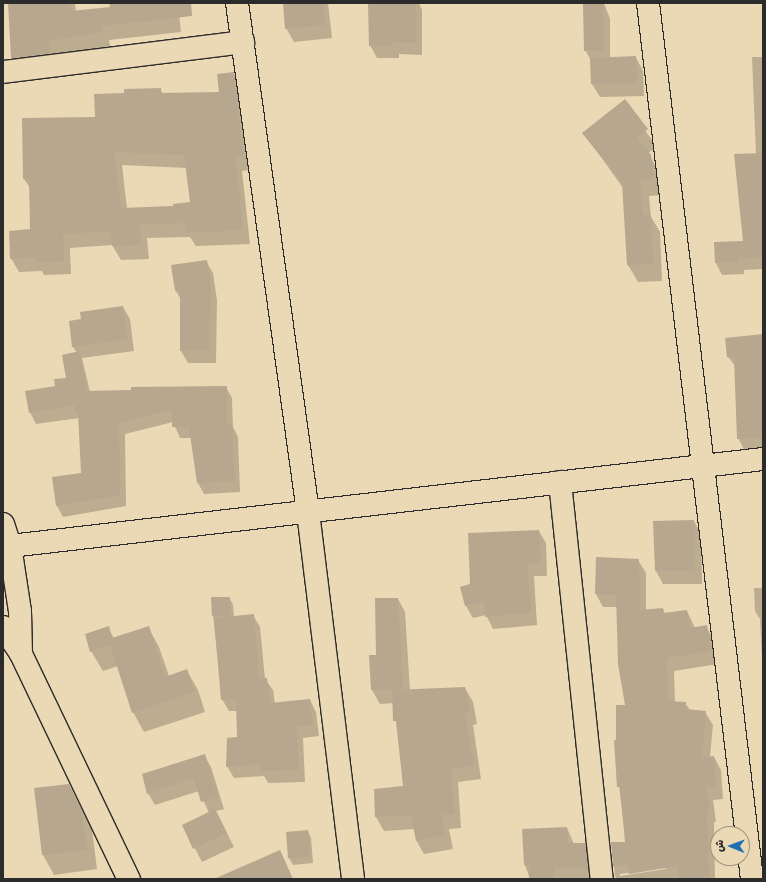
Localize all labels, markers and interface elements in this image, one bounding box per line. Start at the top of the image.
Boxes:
north arrow [710,826,750,866]
text: ش [712,840,726,852]

